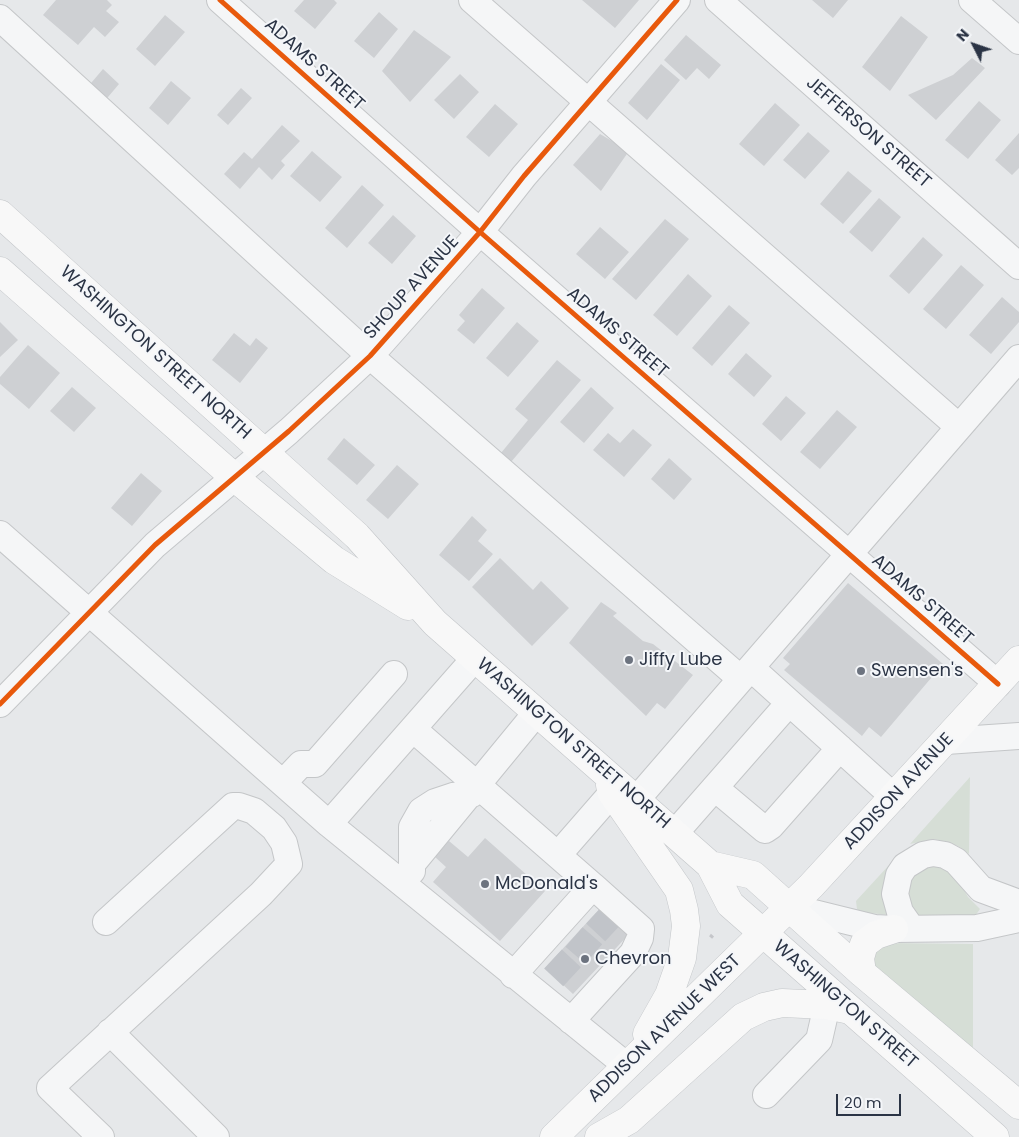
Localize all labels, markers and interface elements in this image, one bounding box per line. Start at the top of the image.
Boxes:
street label: ADAMS STREET [259,14,369,116]
north arrow [949,20,999,70]
text: N [952,25,974,46]
street label: JEFFERSON STREET [801,73,935,193]
street label: SHOUP AVENUE [360,232,464,344]
street label: WASHINGTON STREET NORTH [55,262,255,444]
street label: ADAMS STREET [562,283,672,383]
street label: ADAMS STREET [867,550,977,650]
place label: Jiffy Lube [639,649,722,671]
street label: WASHINGTON STREET NORTH [472,654,674,834]
marker: Jiffy Lube [623,654,635,666]
place label: Swensen's [871,660,963,682]
marker: Swensen's [855,665,867,677]
street label: ADDISON AVENUE [839,729,959,855]
place label: McDonald's [495,873,598,895]
marker: McDonald's [479,878,491,890]
street label: WASHINGTON STREET [768,936,922,1074]
place label: Chevron [595,948,671,970]
street label: ADDISON AVENUE WEST [584,950,746,1108]
marker: Chevron [579,953,591,965]
scale bar [839,1084,904,1116]
text: 20 m [844,1092,882,1113]

